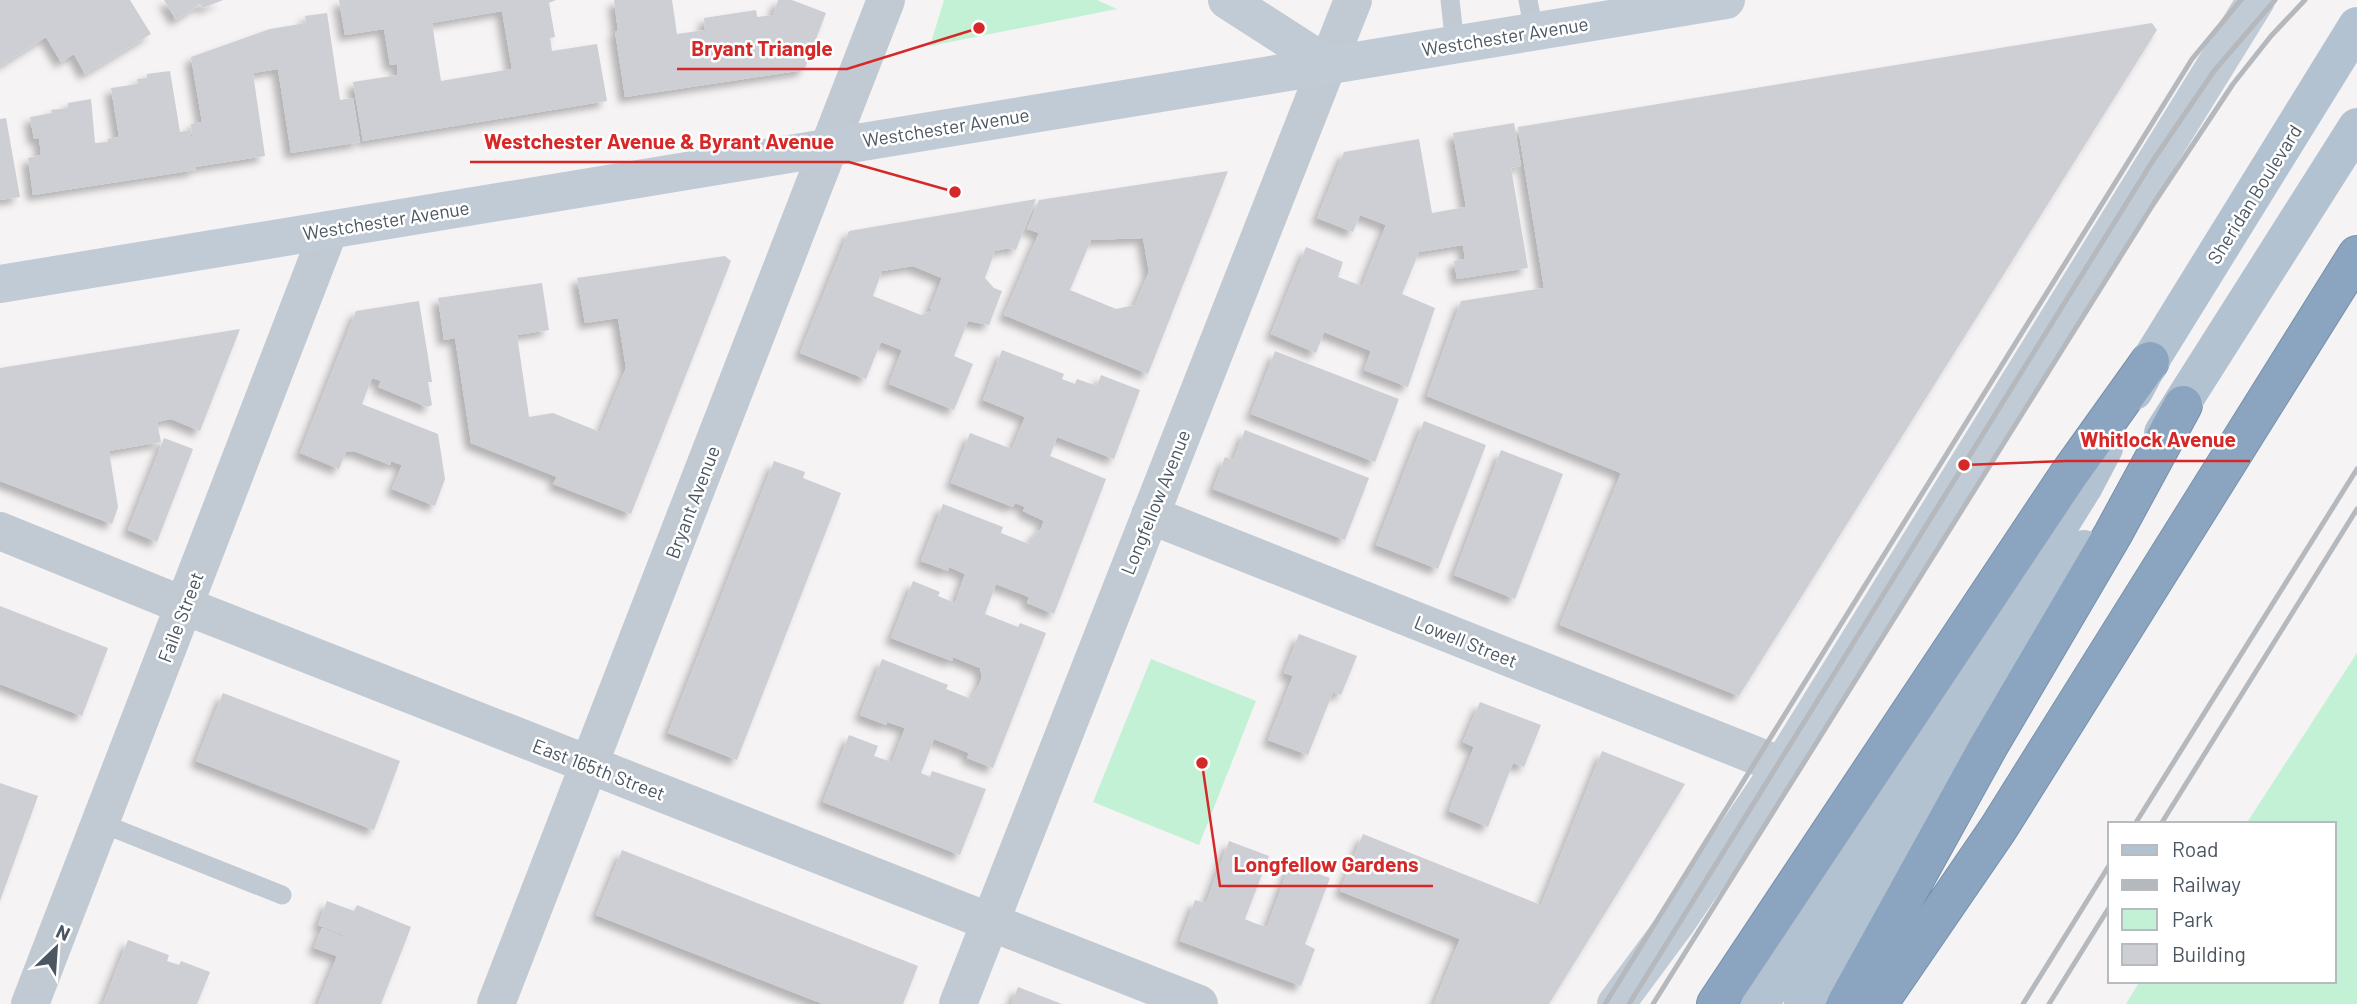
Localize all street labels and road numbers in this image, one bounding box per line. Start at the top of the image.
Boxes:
street label: Westchester Avenue [1420,11,1590,61]
street label: Westchester Avenue [861,102,1031,152]
street label: Sheridan Boulevard [2202,120,2306,268]
street label: Westchester Avenue [301,195,471,245]
street label: Longfellow Avenue [1115,426,1195,578]
street label: Bryant Avenue [660,442,724,562]
street label: Faile Street [152,569,208,665]
street label: Lowell Street [1411,610,1521,672]
street label: East 165th Street [529,733,669,805]

